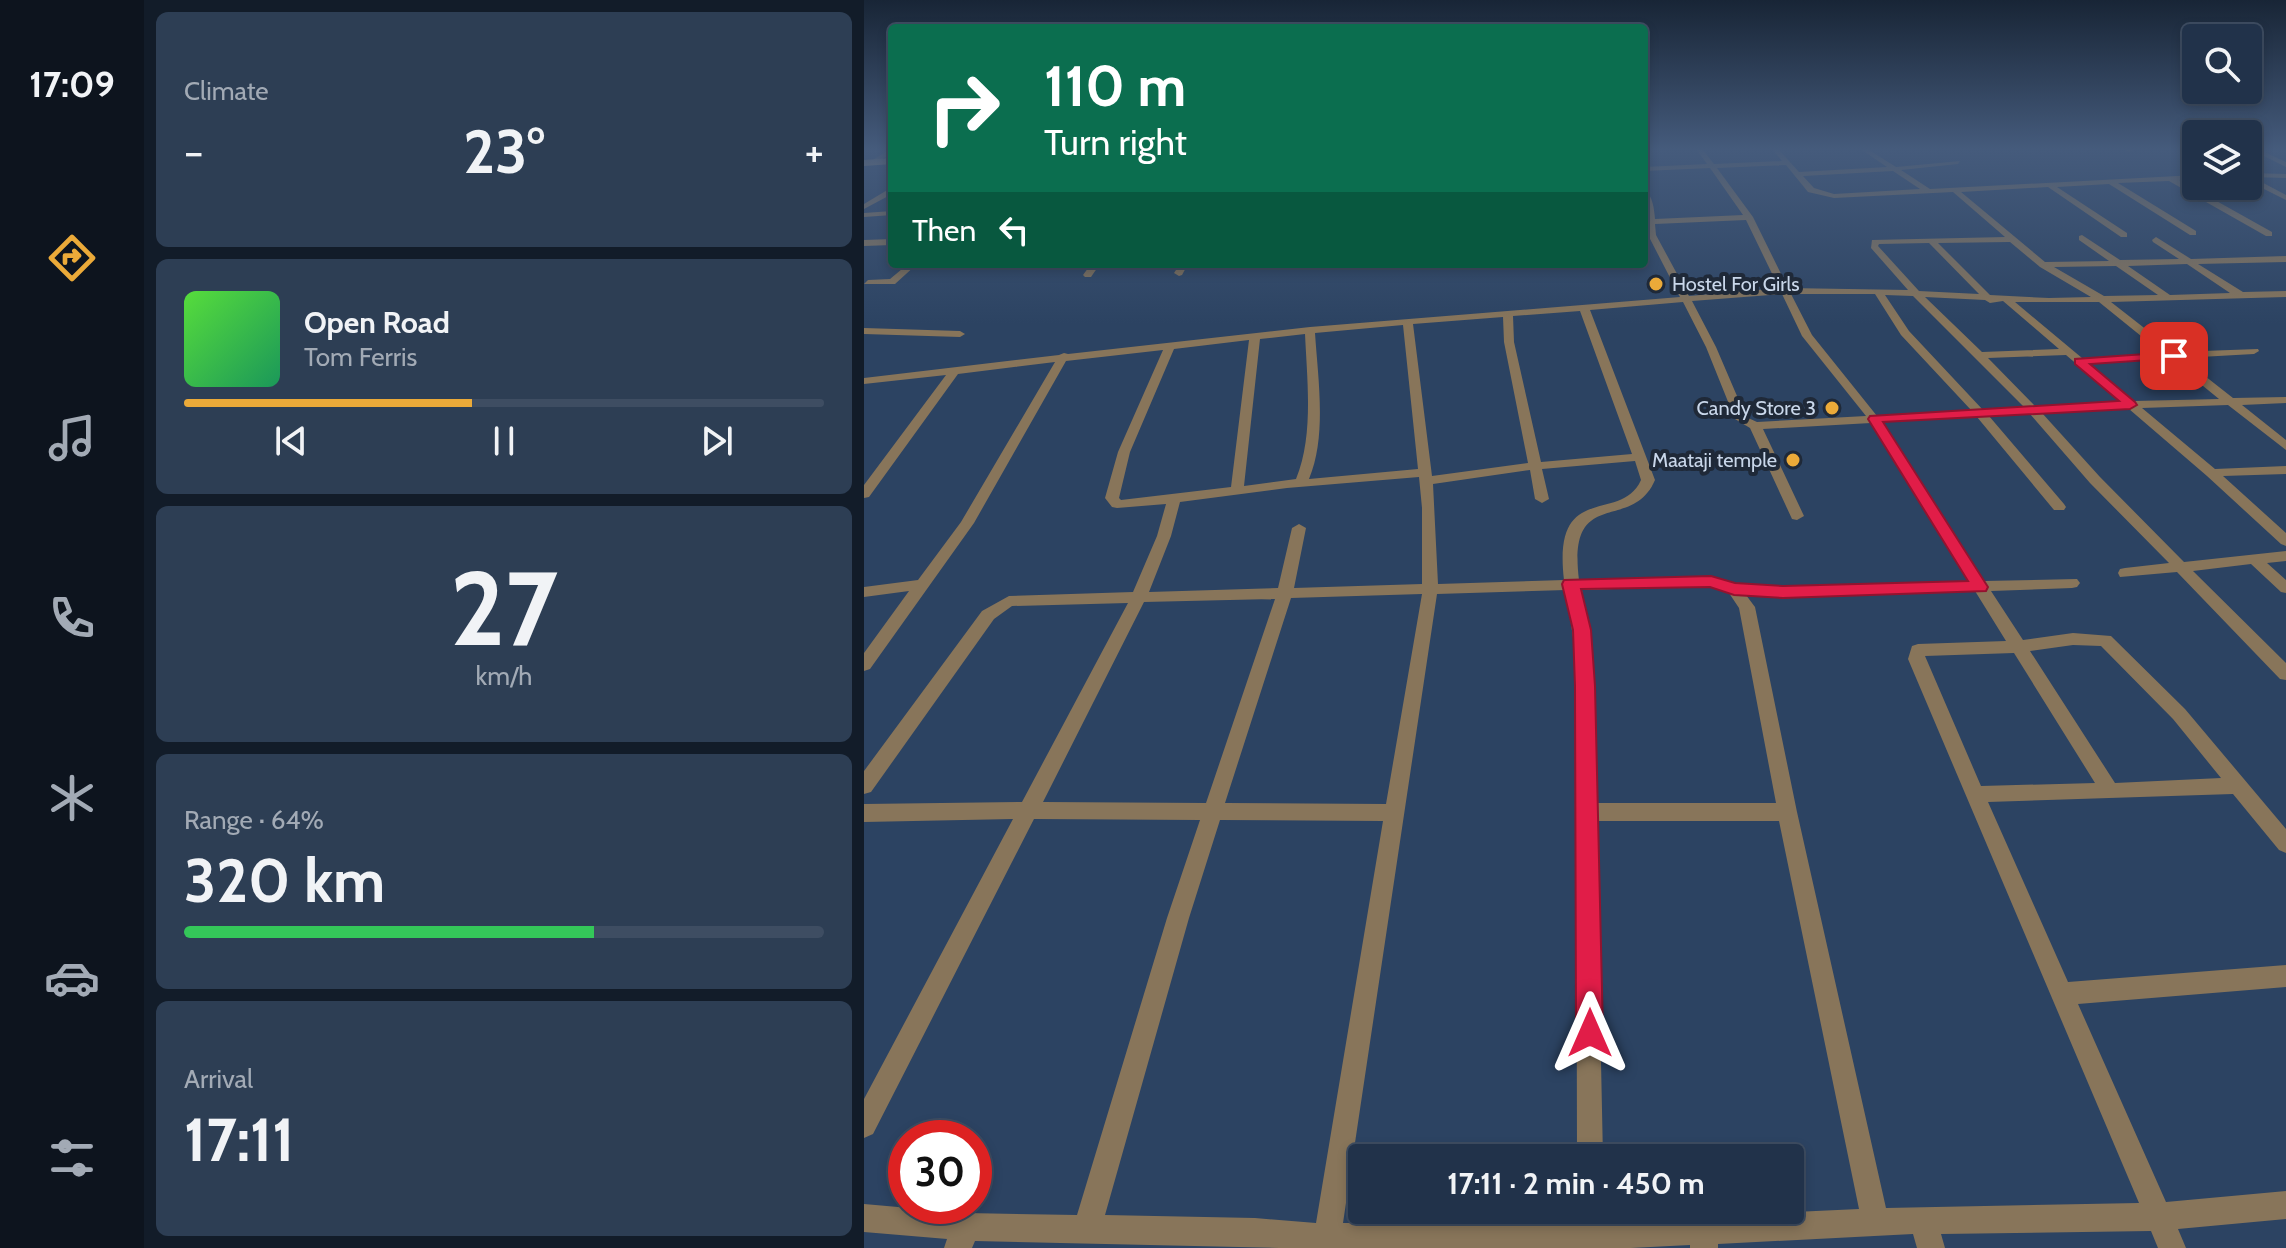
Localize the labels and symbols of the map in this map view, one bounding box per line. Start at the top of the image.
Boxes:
place label: Hostel For Girls [1672,272,1800,296]
marker: Hostel For Girls [1647,275,1665,293]
pin [2140,322,2208,390]
place label: Candy Store 3 [1697,396,1816,420]
marker: Candy Store 3 [1823,399,1841,417]
place label: Maataji temple [1652,448,1777,472]
marker: Maataji temple [1784,451,1802,469]
position arrow [1548,991,1632,1075]
speed limit sign: 30 [888,1120,992,1224]

